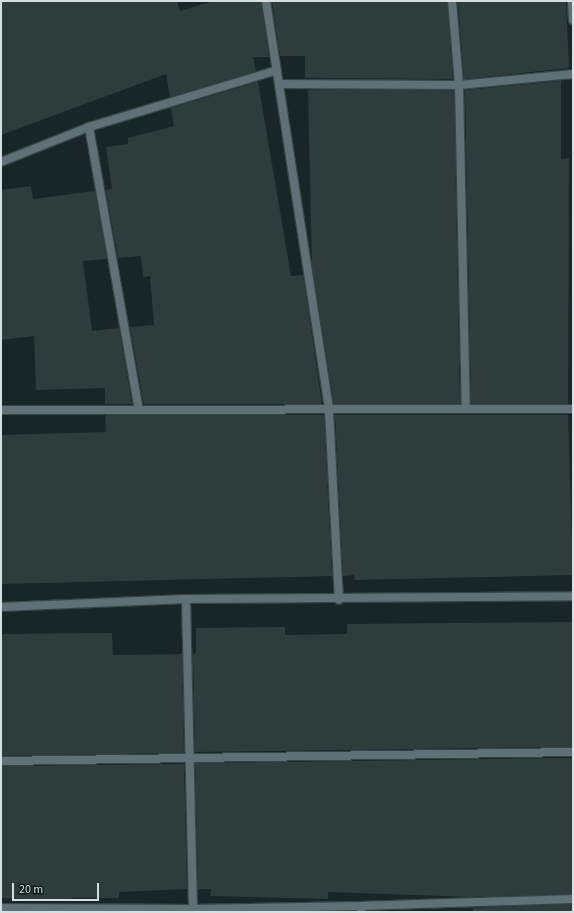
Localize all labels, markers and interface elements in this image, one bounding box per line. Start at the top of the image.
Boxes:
scale bar [14,875,101,901]
text: 20 m [19,881,43,898]

